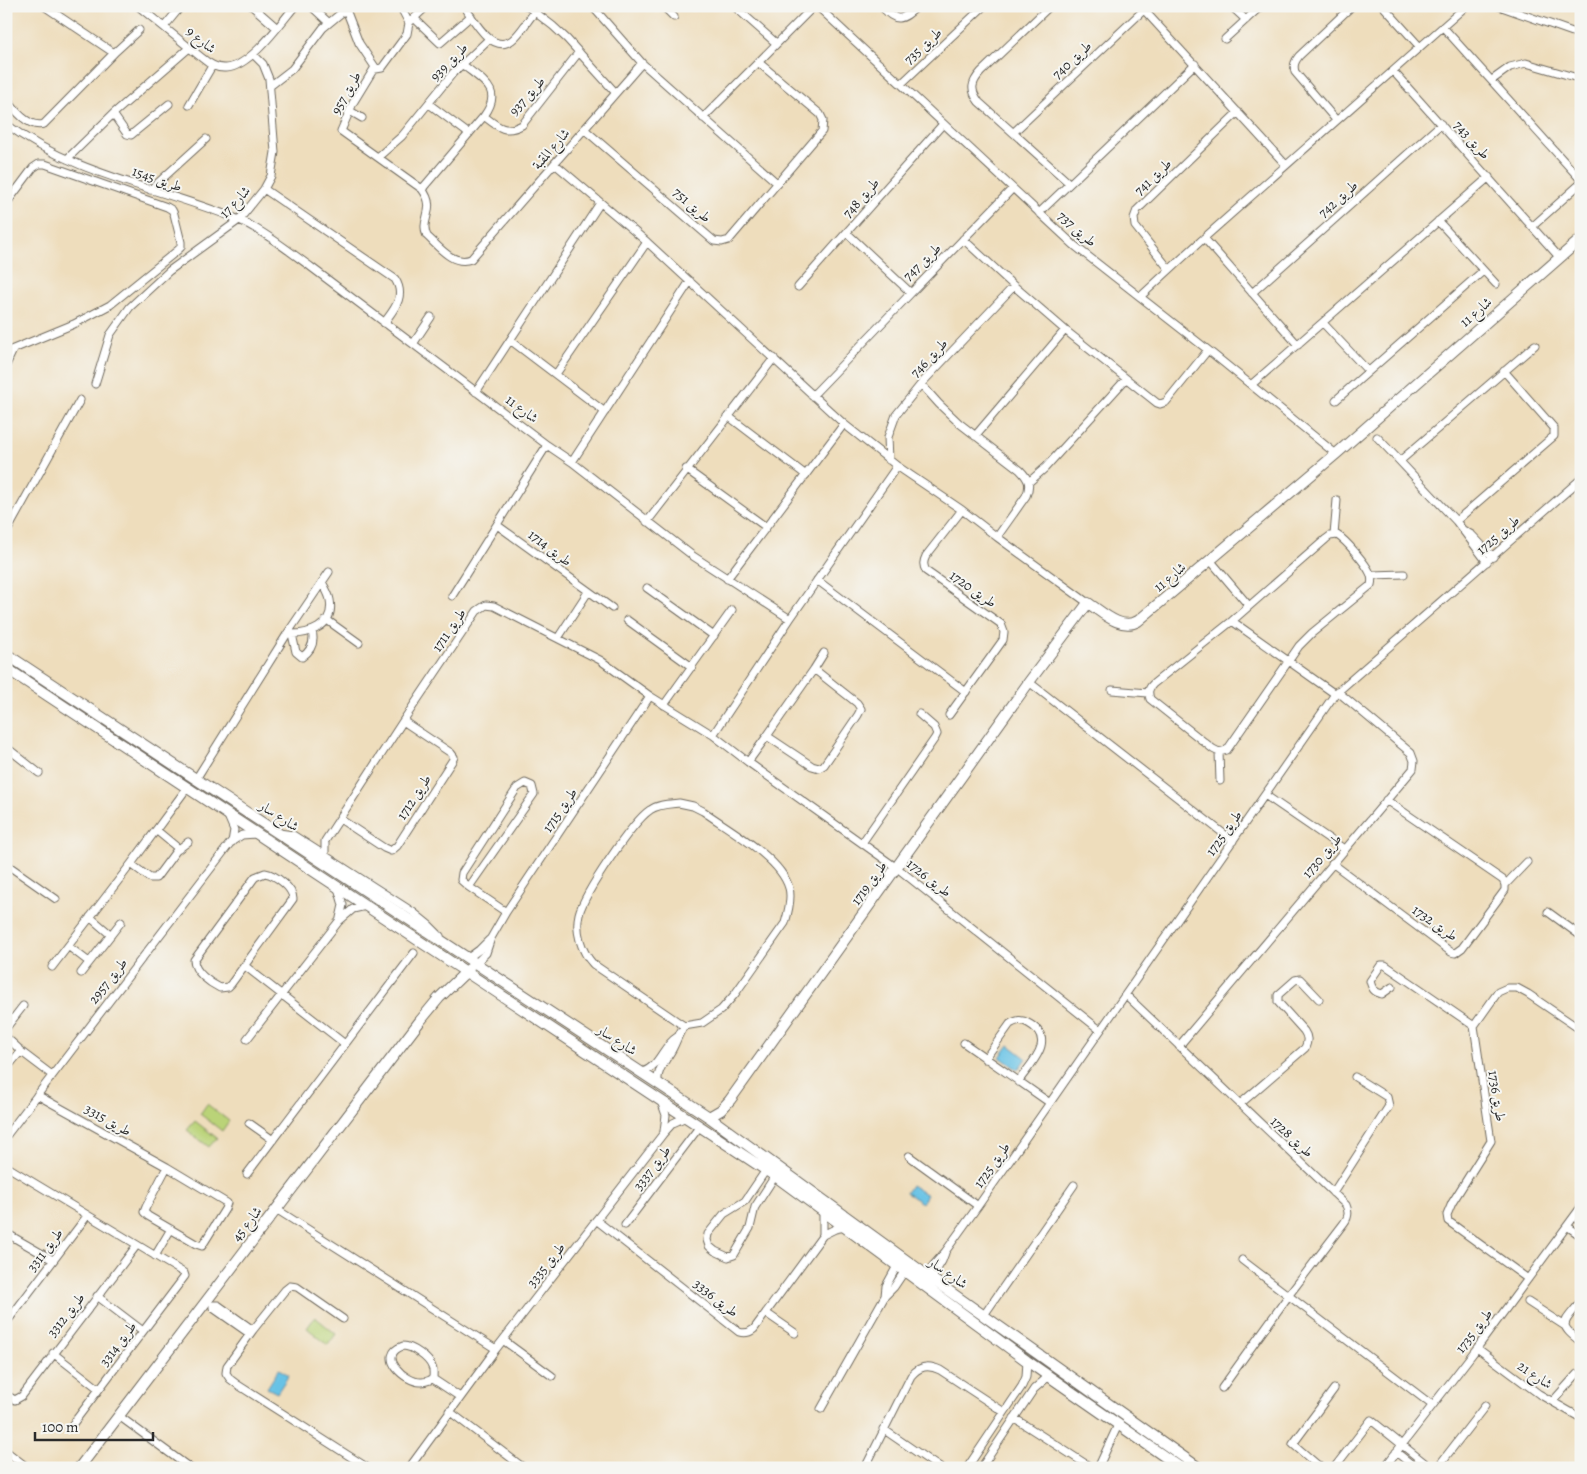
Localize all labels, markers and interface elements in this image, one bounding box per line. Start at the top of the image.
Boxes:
street label: شارع 9 [181,22,220,59]
street label: طريق 735 [900,23,946,69]
street label: طريق 740 [1048,37,1096,83]
street label: طريق 939 [426,38,472,85]
street label: طريق 957 [326,68,366,118]
street label: طريق 937 [505,72,549,120]
street label: طريق 743 [1449,116,1495,164]
street label: شارع المقبة [528,124,576,175]
street label: طريق 741 [1130,154,1176,200]
street label: طريق 1545 [130,162,185,196]
street label: طريق 748 [838,174,884,222]
street label: طريق 742 [1314,176,1362,222]
street label: شارع 17 [215,182,256,224]
street label: طريق 751 [669,183,715,227]
street label: طريق 737 [1053,207,1101,251]
street label: طريق 747 [899,239,945,285]
street label: شارع 11 [1456,293,1497,333]
street label: طريق 746 [906,334,952,382]
street label: شارع 11 [500,390,542,429]
street label: طريق 1725 [1472,511,1524,559]
street label: طريق 1714 [524,525,576,571]
street label: شارع 11 [1150,558,1191,598]
street label: طريق 1720 [946,566,1000,612]
street label: طريق 1711 [428,604,471,655]
street label: طريق 1712 [392,771,436,823]
street label: طريق 1715 [538,784,582,836]
street label: شارع سار [253,795,303,838]
street label: طريق 1725 [1201,806,1247,860]
street label: طريق 1730 [1298,830,1346,882]
street label: طريق 1726 [903,854,955,902]
street label: طريق 1719 [847,857,891,909]
street label: طريق 1732 [1408,900,1462,946]
street label: طريق 2957 [84,954,132,1008]
street label: شارع سار [591,1019,641,1062]
street label: طريق 1736 [1484,1069,1510,1123]
street label: طريق 3315 [81,1099,135,1141]
street label: طريق 1728 [1266,1112,1318,1162]
street label: طريق 1725 [969,1138,1015,1192]
street label: طريق 3337 [629,1142,675,1194]
street label: شارع 45 [228,1202,268,1247]
street label: طريق 3311 [22,1224,68,1276]
street label: طريق 3335 [523,1239,569,1291]
street label: شارع سار [922,1252,971,1295]
street label: طريق 3336 [690,1274,743,1322]
street label: طريق 3312 [43,1289,89,1341]
street label: طريق 1735 [1451,1305,1497,1357]
street label: طريق 3314 [95,1318,141,1370]
street label: شارع 21 [1513,1356,1556,1395]
scale bar [35,1409,152,1441]
text: 100 m [42,1417,79,1437]

